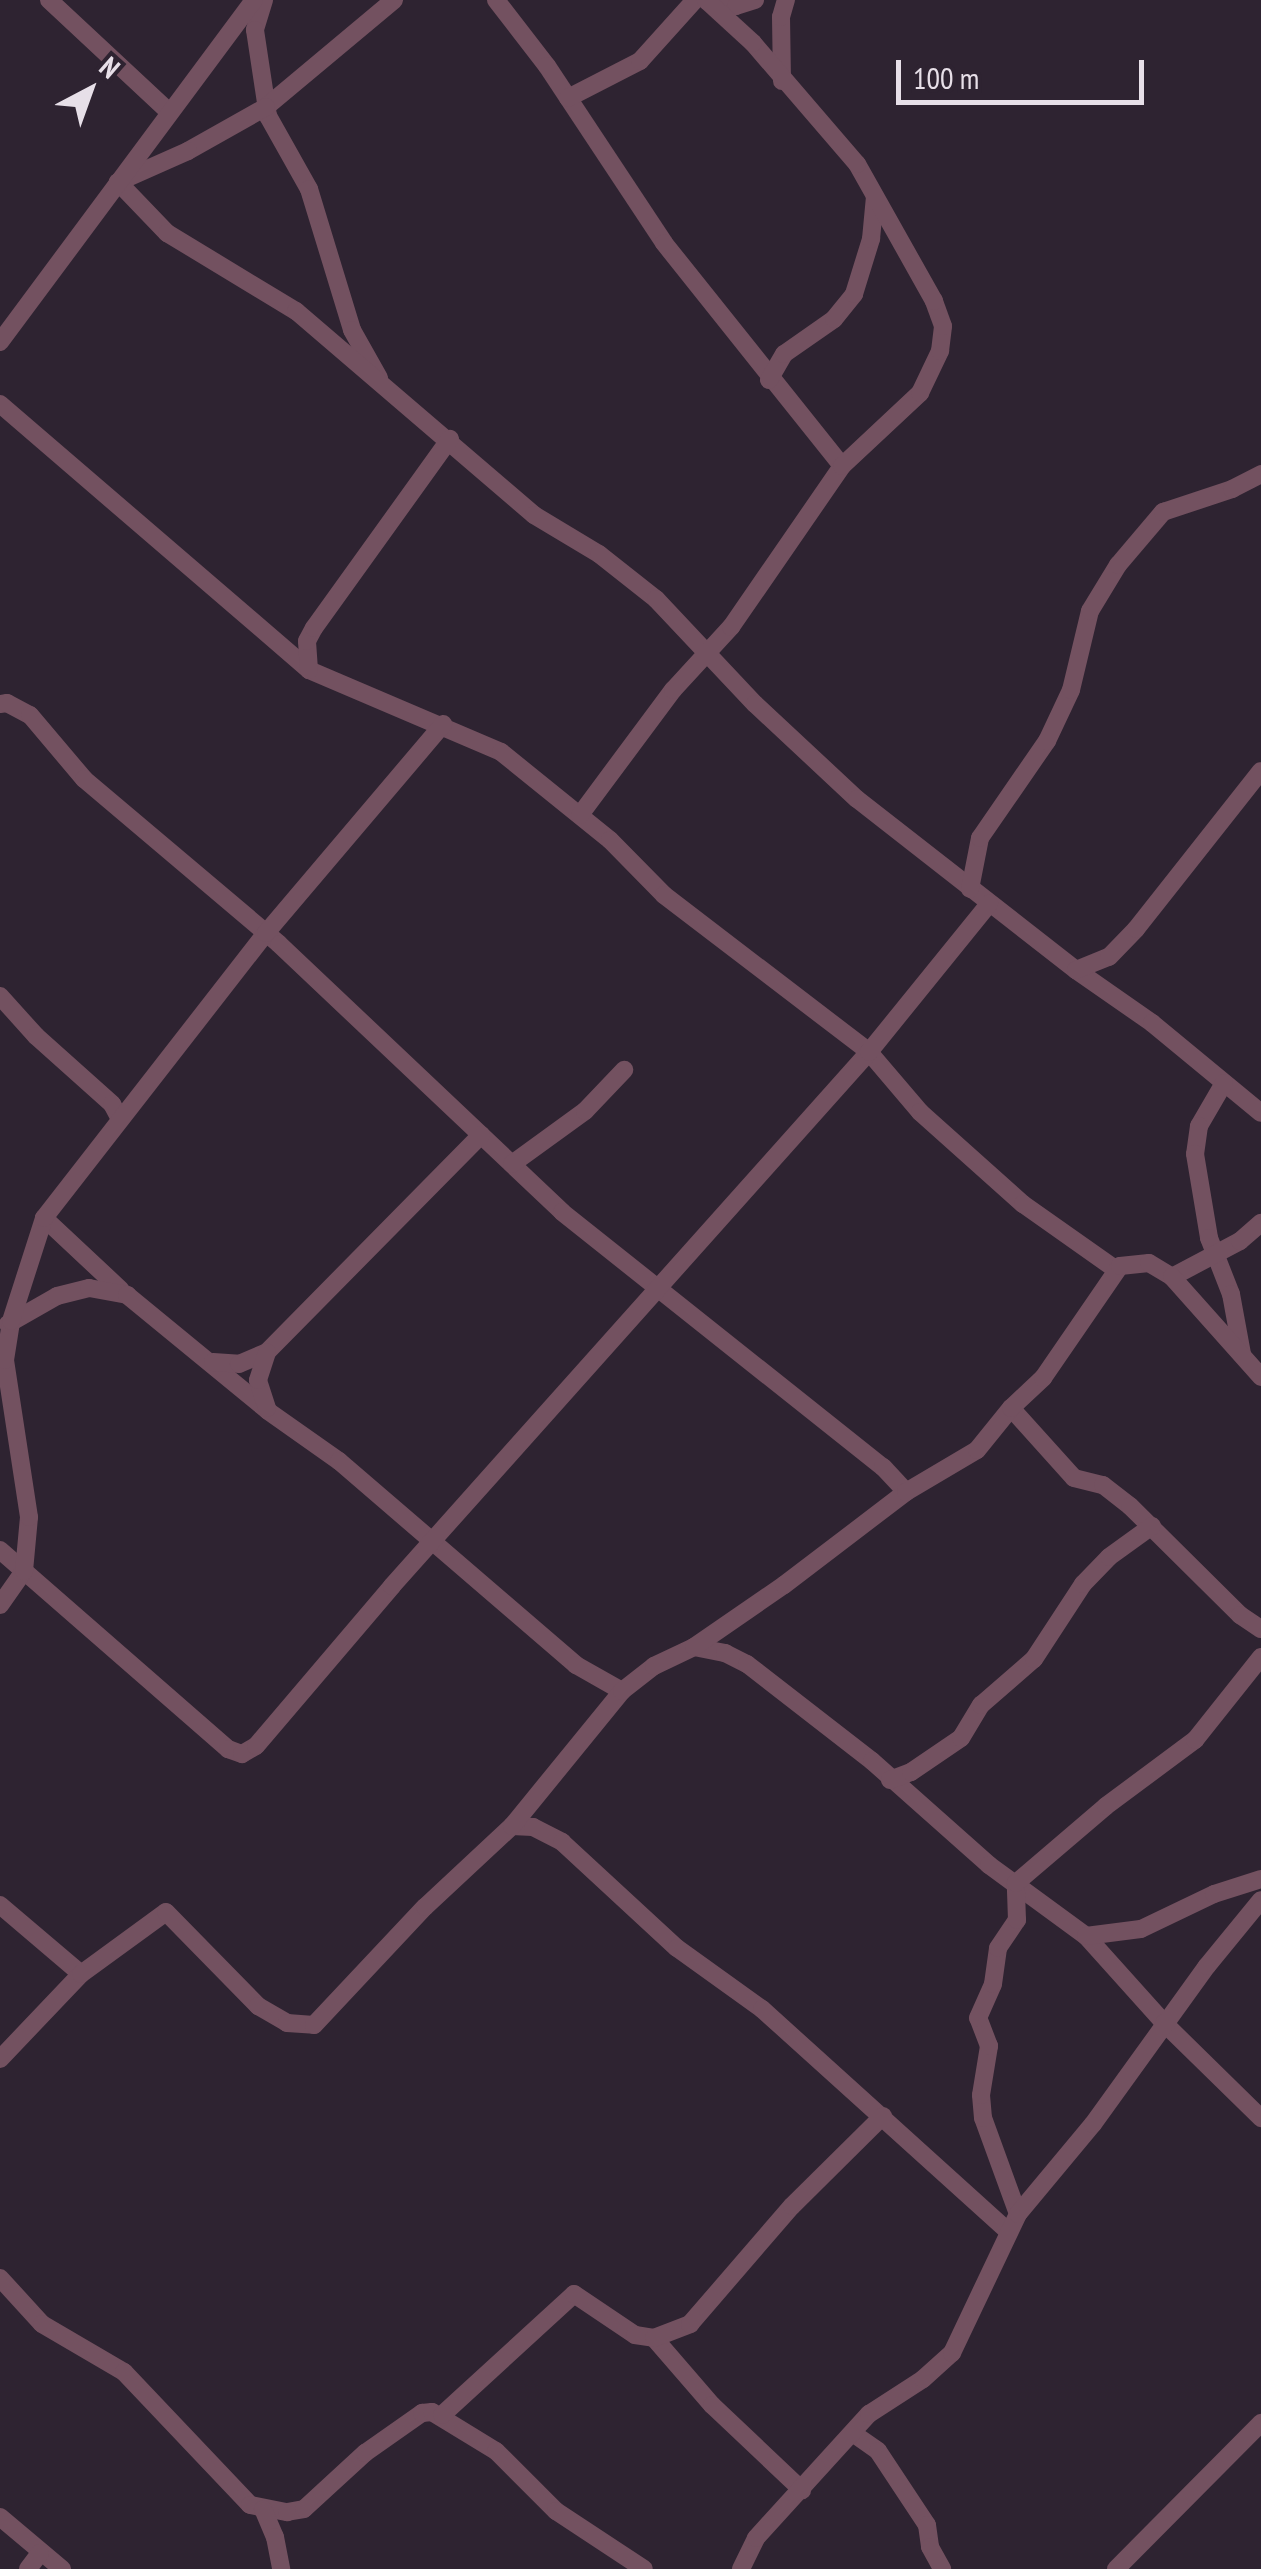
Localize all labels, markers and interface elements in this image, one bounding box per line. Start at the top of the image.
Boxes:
north arrow [40,40,140,140]
scale bar [901,40,1148,102]
text: N [92,48,128,86]
text: 100 m [913,58,979,97]

